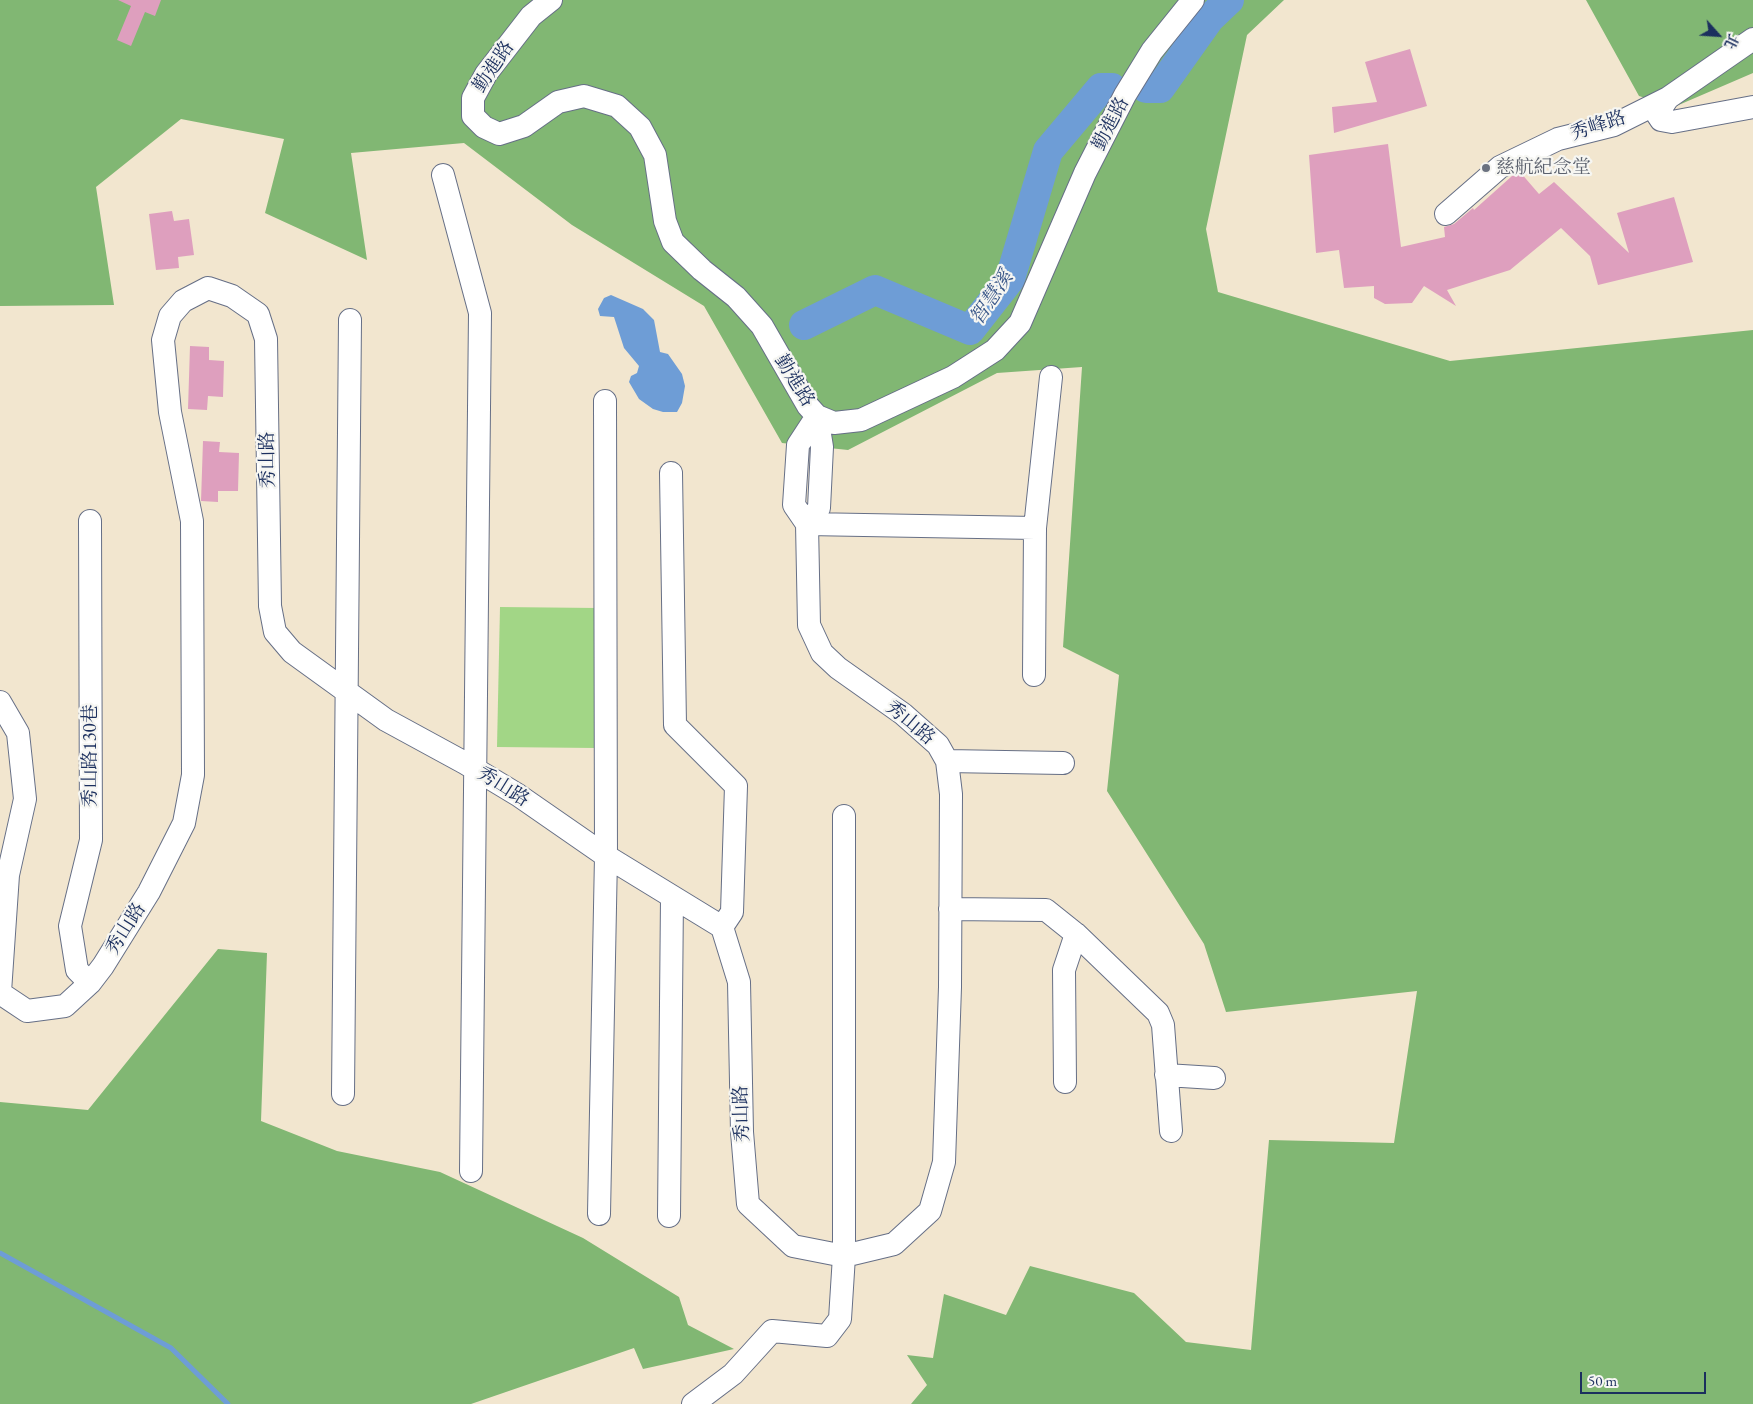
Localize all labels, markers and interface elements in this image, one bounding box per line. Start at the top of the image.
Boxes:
north arrow [1693,10,1743,60]
text: 北 [1720,31,1743,52]
street label: 勤進路 [469,37,519,97]
street label: 勤進路 [1088,93,1134,155]
street label: 秀峰路 [1567,106,1629,146]
place label: 慈航紀念堂 [1496,157,1591,179]
marker: 慈航紀念堂 [1480,162,1492,174]
water label: 智慧溪 [965,266,1019,330]
street label: 勤進路 [769,351,819,411]
street label: 秀山路 [256,431,280,489]
street label: 秀山路 [881,696,939,750]
street label: 秀山路130巷 [80,704,102,808]
street label: 秀山路 [473,762,533,812]
street label: 秀山路 [101,899,151,959]
street label: 秀山路 [730,1085,754,1143]
scale bar [1583,1362,1709,1394]
text: 50 m [1588,1371,1617,1390]

